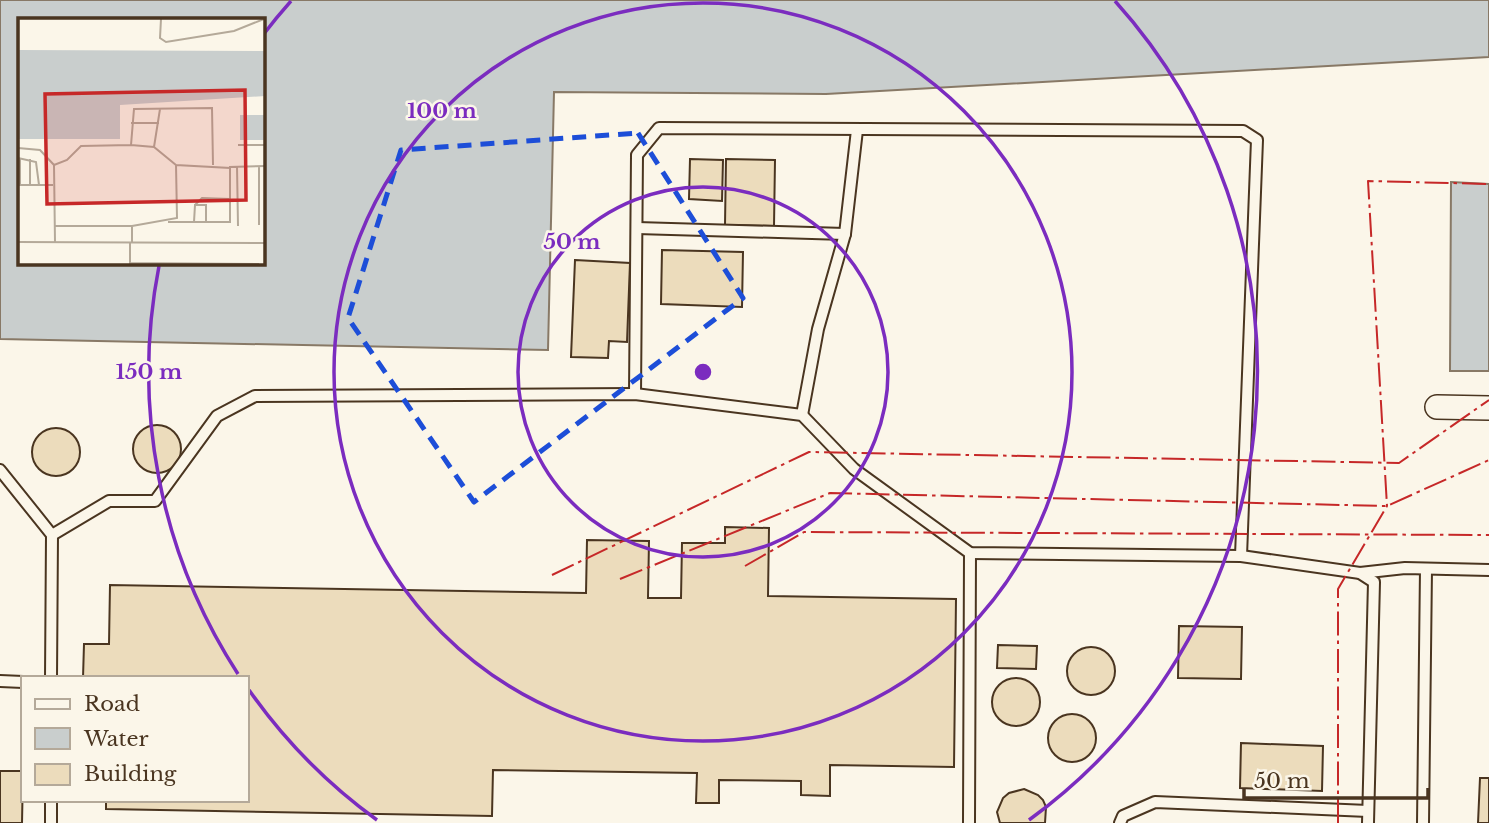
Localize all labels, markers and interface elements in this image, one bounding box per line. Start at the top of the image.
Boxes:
inset map [18,18,264,264]
text: 100 m [407,98,477,124]
text: 50 m [543,229,601,255]
text: 150 m [116,359,182,385]
centre of rings [691,360,715,384]
legend [21,676,248,802]
text: Road [84,691,140,717]
text: Water [83,726,148,752]
scale bar [1244,756,1428,800]
text: Building [84,761,177,787]
text: 50 m [1254,768,1310,794]

